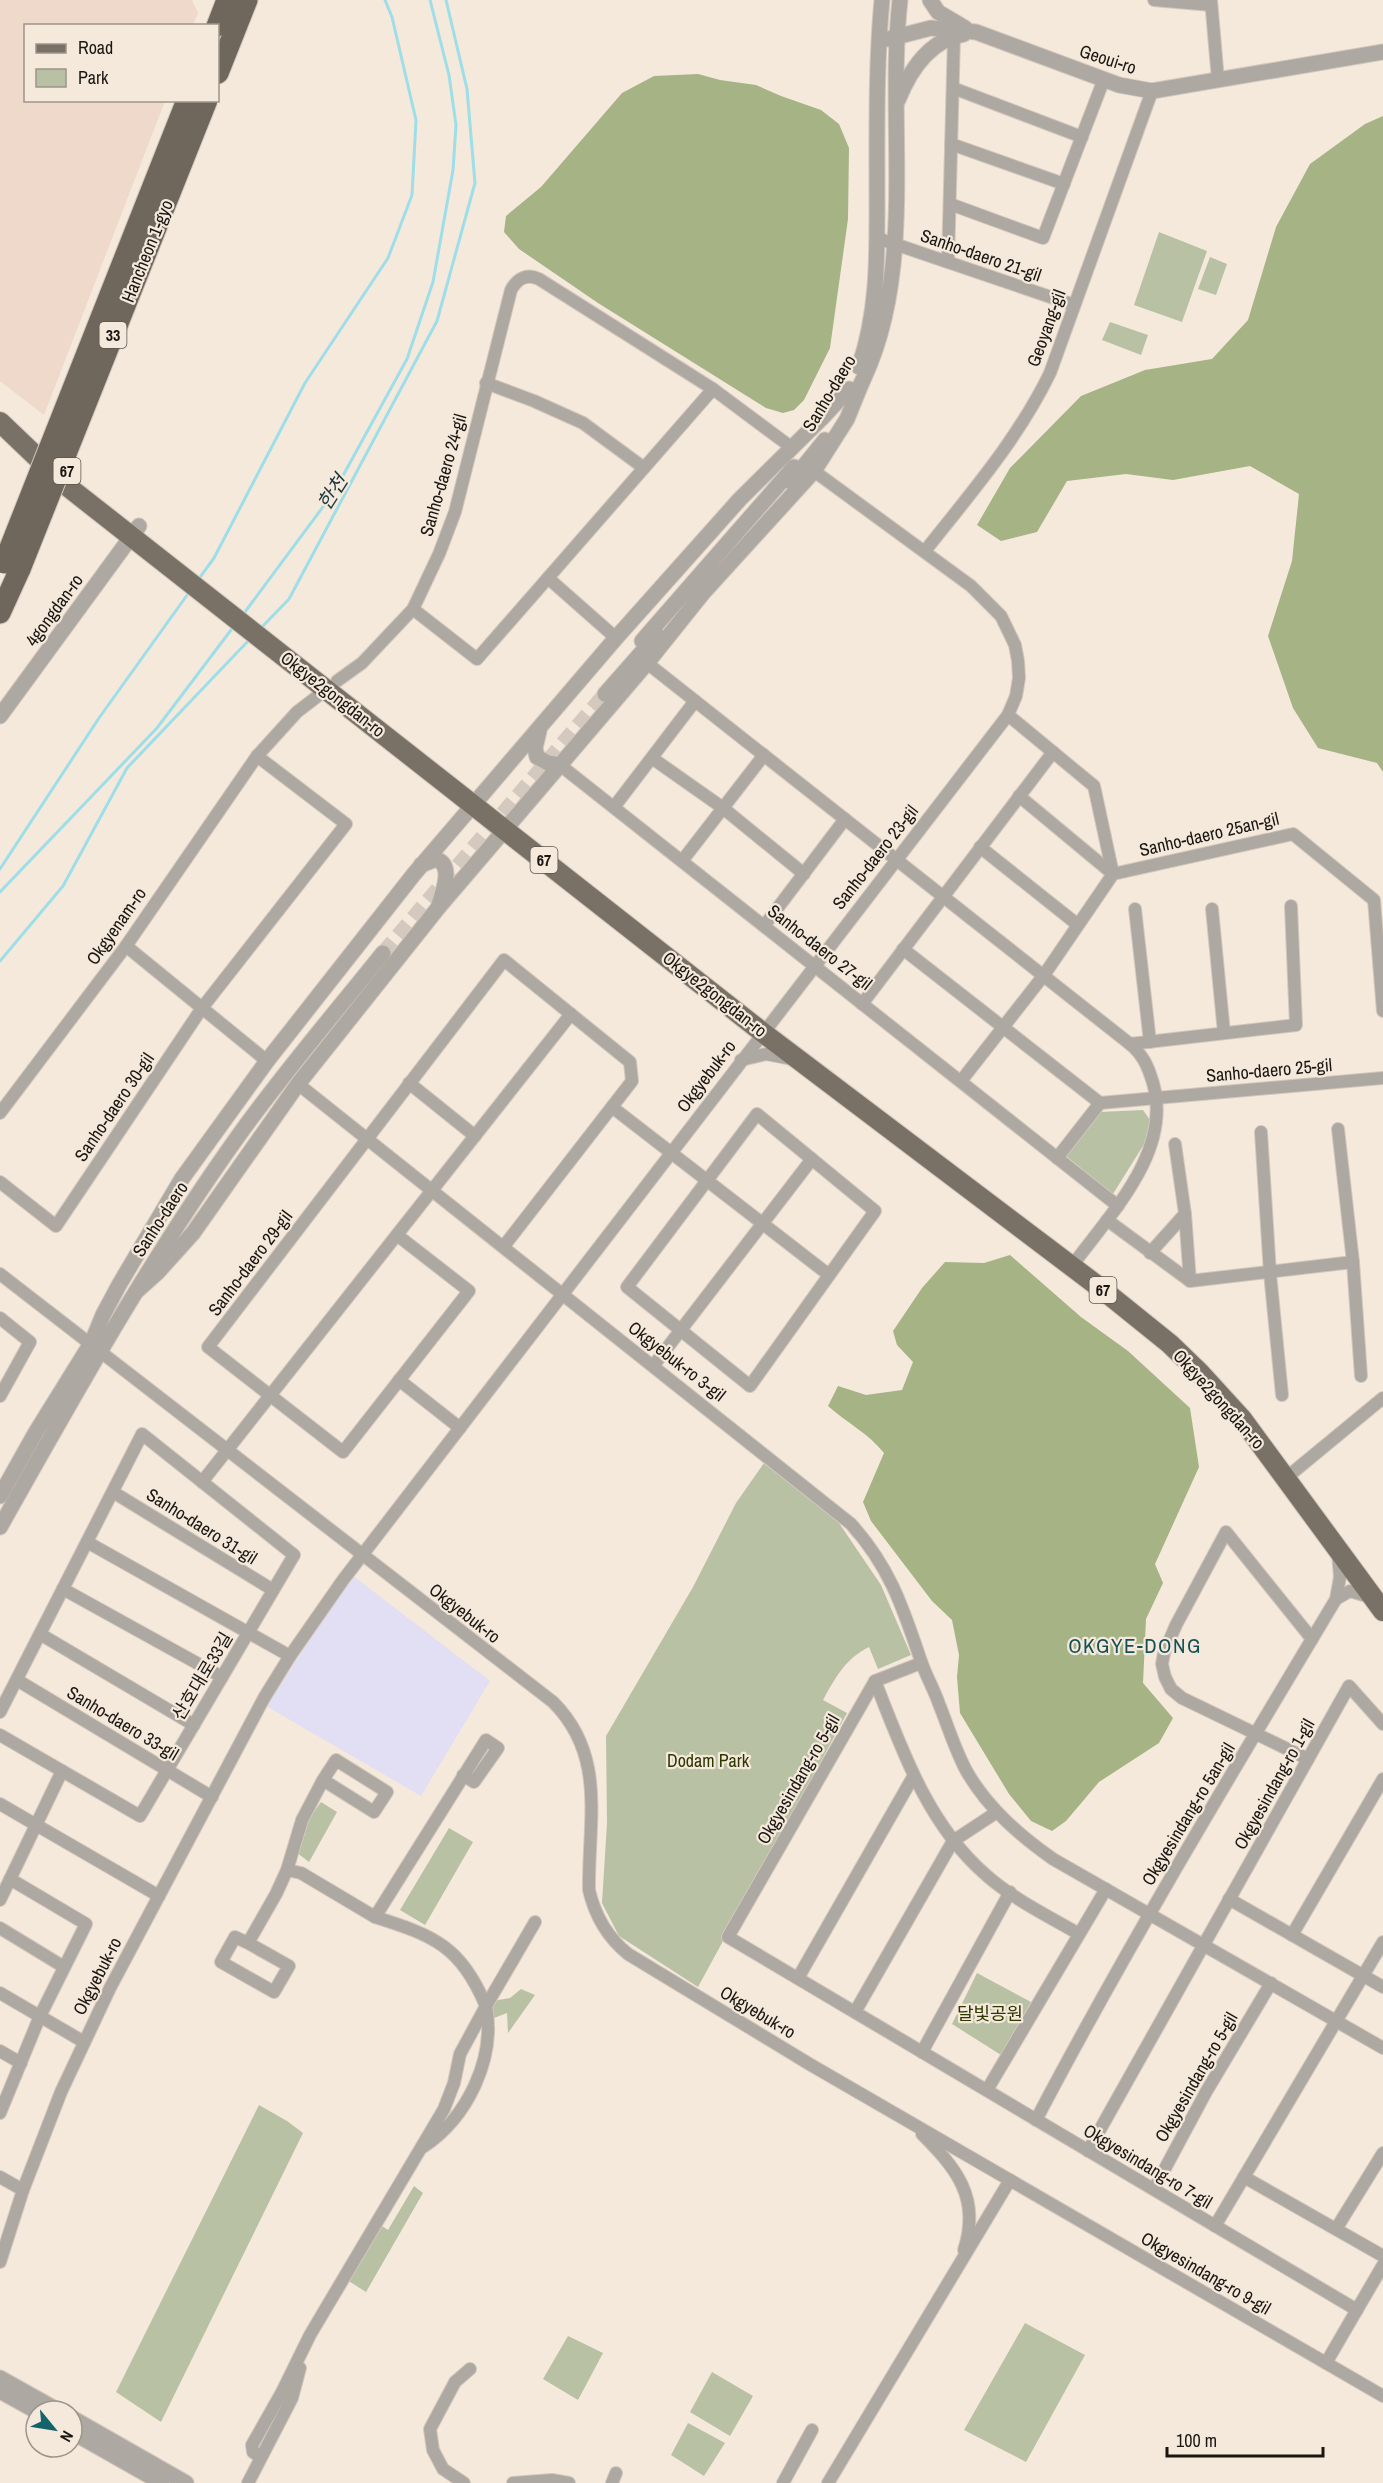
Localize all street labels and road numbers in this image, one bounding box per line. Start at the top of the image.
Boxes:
street label: Geoui-ro [1076,38,1140,80]
street label: Hancheon 1-gyo [115,196,179,306]
street label: Sanho-daero 21-gil [917,223,1045,287]
street label: Geoyang-gil [1021,286,1071,370]
road number: 33 [100,322,126,348]
street label: Sanho-daero [796,350,862,436]
street label: Sanho-daero 24-gil [414,411,472,539]
road number: 67 [54,458,80,484]
street label: 4gongdan-ro [19,569,89,651]
street label: Okgye2gongdan-ro [276,645,390,743]
street label: Sanho-daero 23-gil [826,800,924,914]
street label: Sanho-daero 25an-gil [1137,806,1281,862]
road number: 67 [530,847,558,873]
street label: Okgyenam-ro [80,882,152,970]
street label: Sanho-daero 27-gil [763,898,877,996]
street label: Okgye2gongdan-ro [658,945,772,1043]
street label: Okgyebuk-ro [671,1035,741,1117]
street label: Sanho-daero 30-gil [68,1048,160,1166]
street label: Sanho-daero 25-gil [1205,1052,1333,1088]
street label: Sanho-daero [126,1176,194,1262]
street label: Sanho-daero 29-gil [202,1205,298,1321]
road number: 67 [1090,1277,1116,1303]
street label: Okgyebuk-ro 3-gil [623,1315,731,1407]
street label: Okgye2gongdan-ro [1167,1344,1271,1454]
street label: Sanho-daero 31-gil [142,1482,262,1570]
street label: Okgyebuk-ro [424,1577,506,1649]
street label: 산호대로33길 [166,1627,238,1725]
street label: Sanho-daero 33-gil [62,1680,184,1766]
street label: Okgyesindang-ro 5-gil [751,1710,845,1848]
street label: Okgyesindang-ro 1-gil [1228,1714,1320,1854]
street label: Okgyesindang-ro 5an-gil [1135,1738,1241,1890]
street label: Okgyebuk-ro [67,1933,127,2019]
street label: Okgyebuk-ro [715,1980,801,2044]
street label: Okgyesindang-ro 5-gil [1149,2008,1243,2146]
street label: Okgyesindang-ro 7-gil [1079,2118,1217,2214]
street label: Okgyesindang-ro 9-gil [1137,2226,1275,2320]

